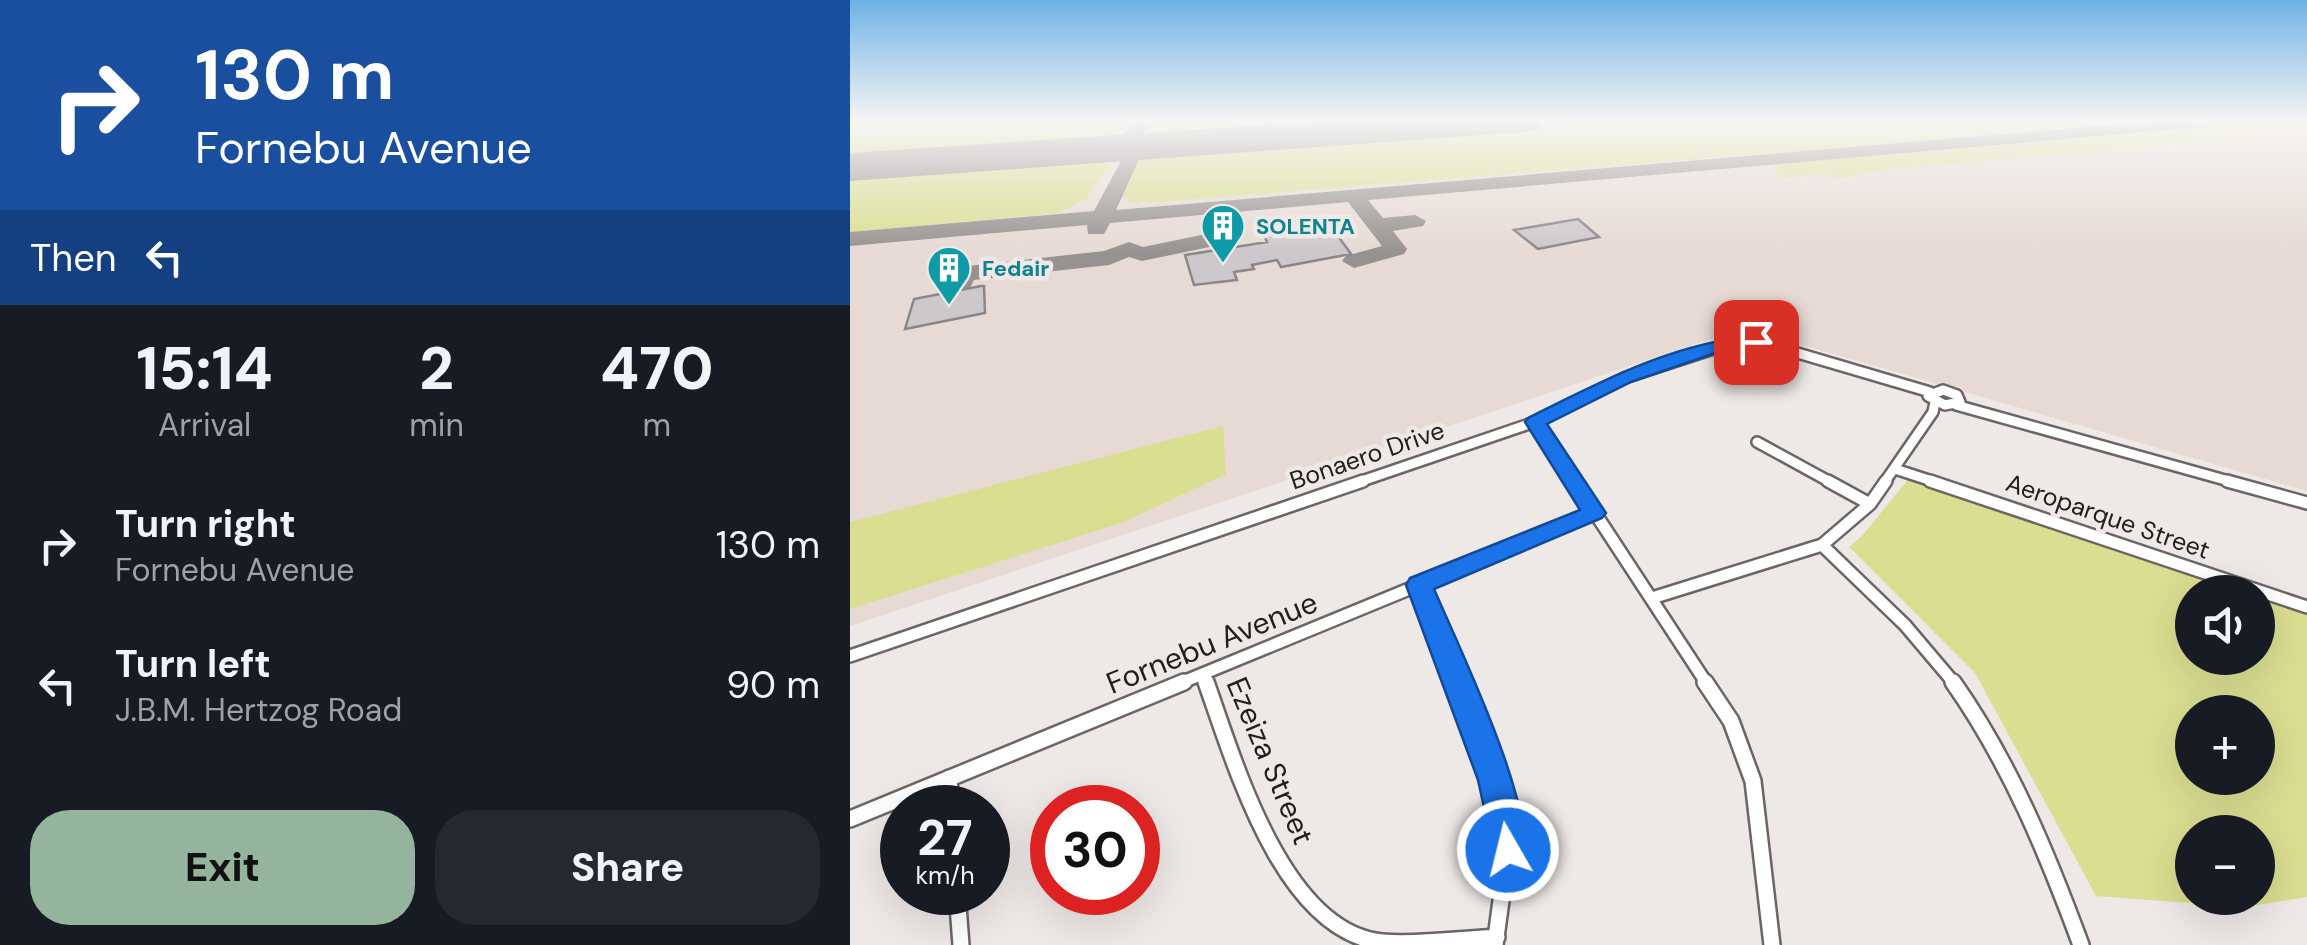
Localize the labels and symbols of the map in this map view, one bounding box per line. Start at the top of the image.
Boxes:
building icon: SOLENTA [1200,203,1246,264]
place label: SOLENTA [1256,212,1355,241]
building icon: Fedair [926,245,972,306]
place label: Fedair [982,254,1049,283]
pin [1714,300,1799,385]
street label: Bonaero Drive [1285,414,1449,497]
street label: Aeroparque Street [2002,466,2214,567]
street label: Fornebu Avenue [1100,582,1323,703]
street label: Ezeiza Street [1218,671,1323,850]
speed limit sign: 30 [1030,785,1160,915]
position arrow [1456,798,1560,902]

